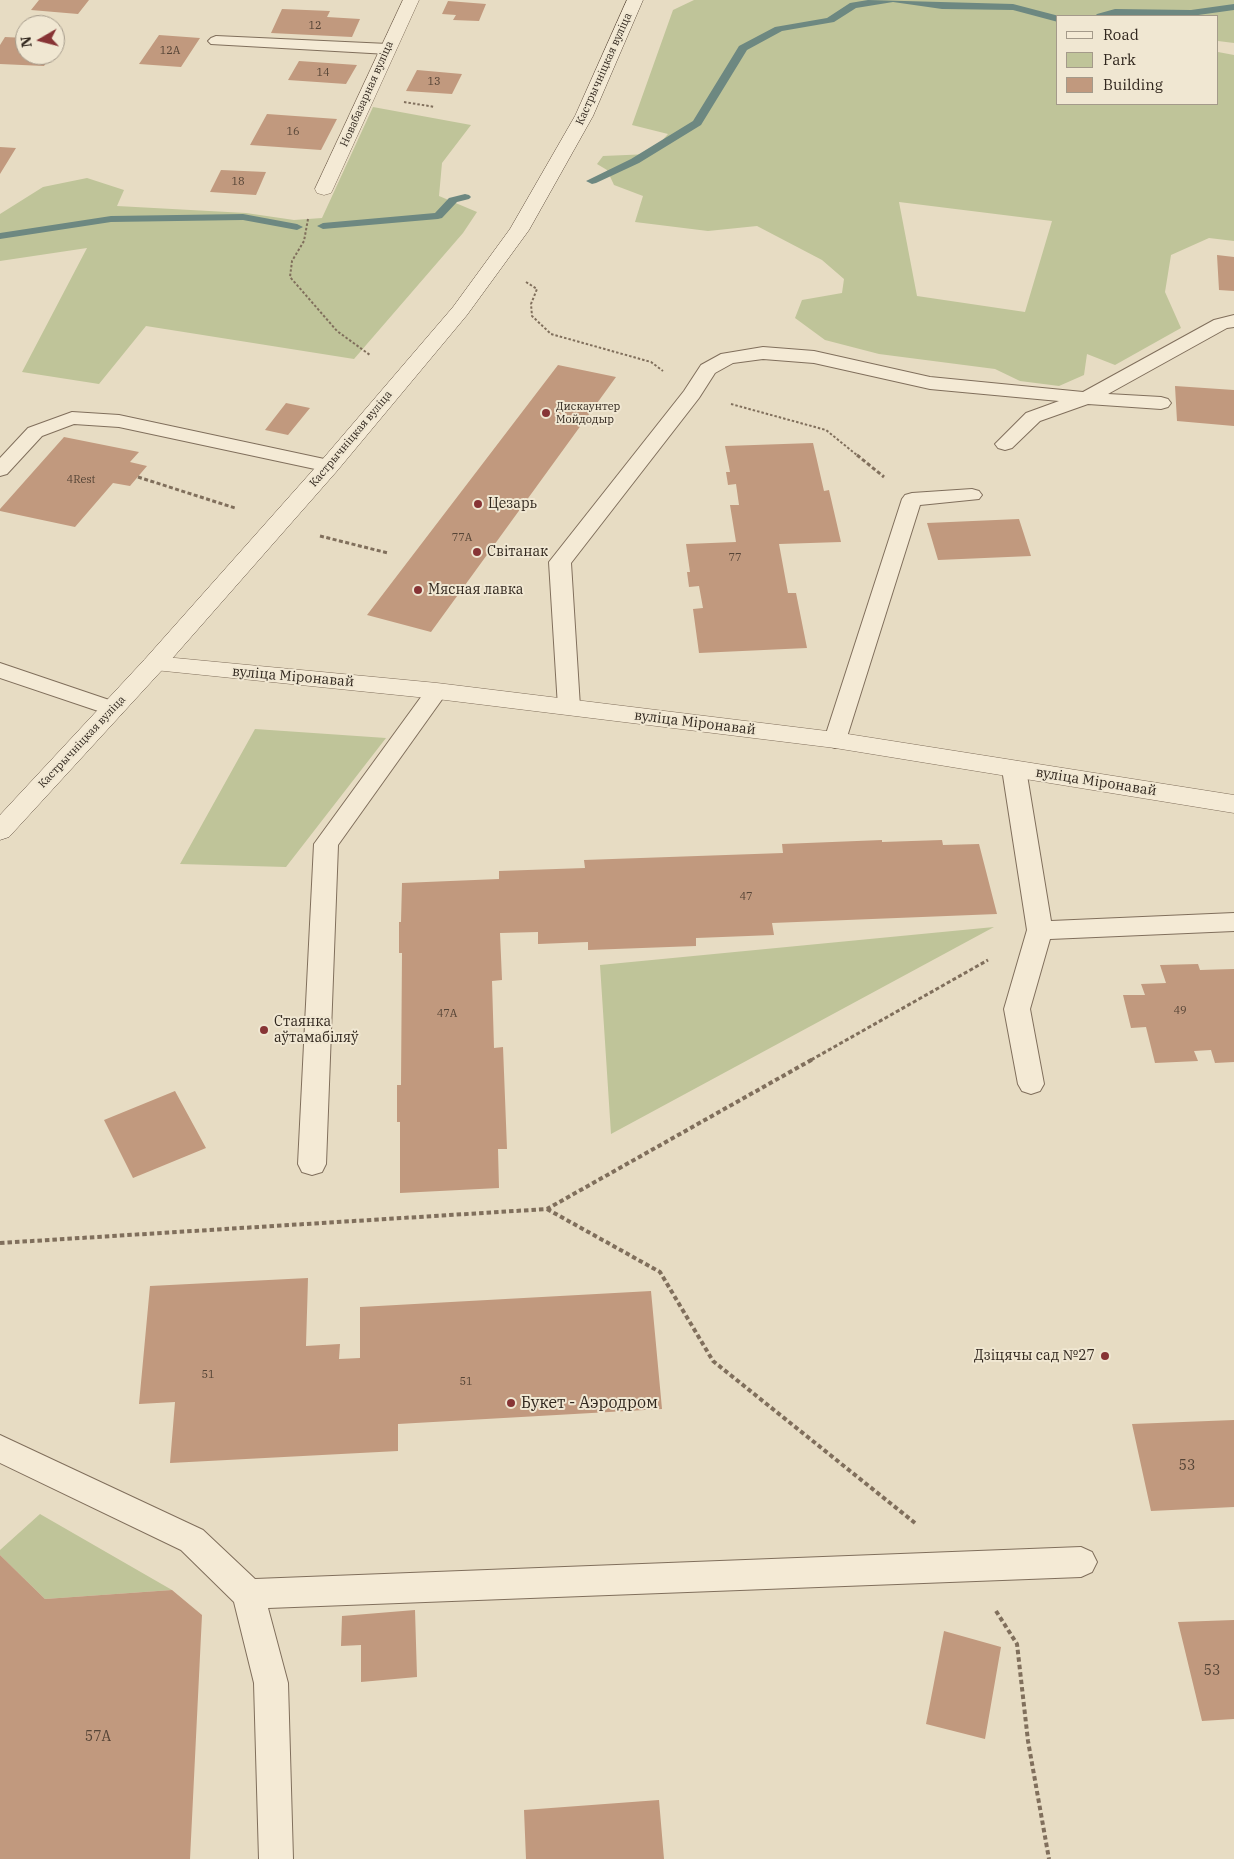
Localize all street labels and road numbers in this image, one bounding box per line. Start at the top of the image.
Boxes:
street label: Кастрычніцкая вуліца [573,11,635,127]
street label: Новабазарная вуліца [338,39,396,149]
street label: Кастрычніцкая вуліца [307,388,395,490]
street label: вуліца Міронавай [231,663,355,691]
street label: Кастрычніцкая вуліца [36,693,128,791]
street label: вуліца Міронавай [633,707,757,739]
street label: вуліца Міронавай [1034,764,1158,800]

